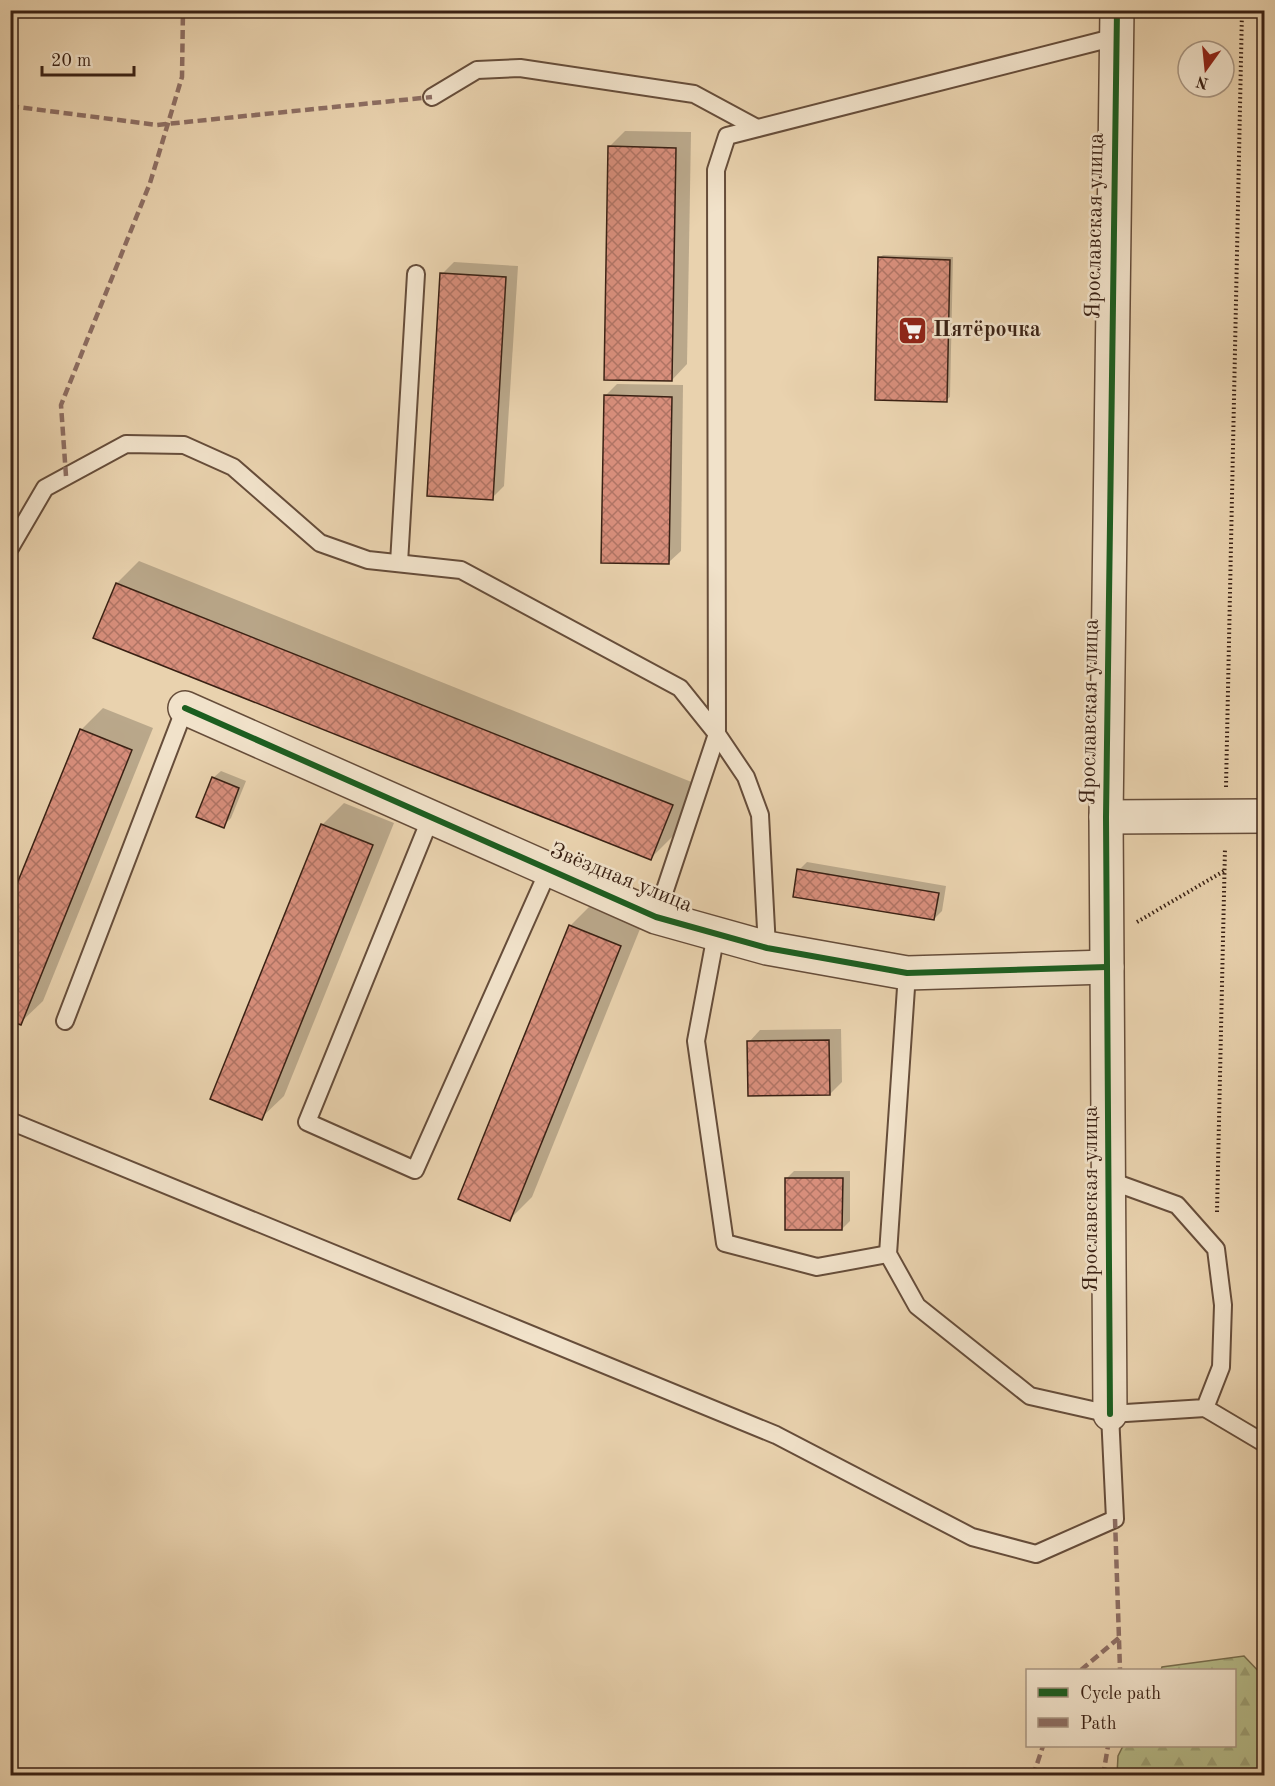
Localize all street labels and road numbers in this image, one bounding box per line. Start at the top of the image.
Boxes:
street label: Ярославская улица [1082,133,1108,319]
street label: Ярославская улица [1077,619,1103,805]
street label: Звёздная улица [547,839,695,917]
street label: Ярославская улица [1080,1106,1102,1292]

